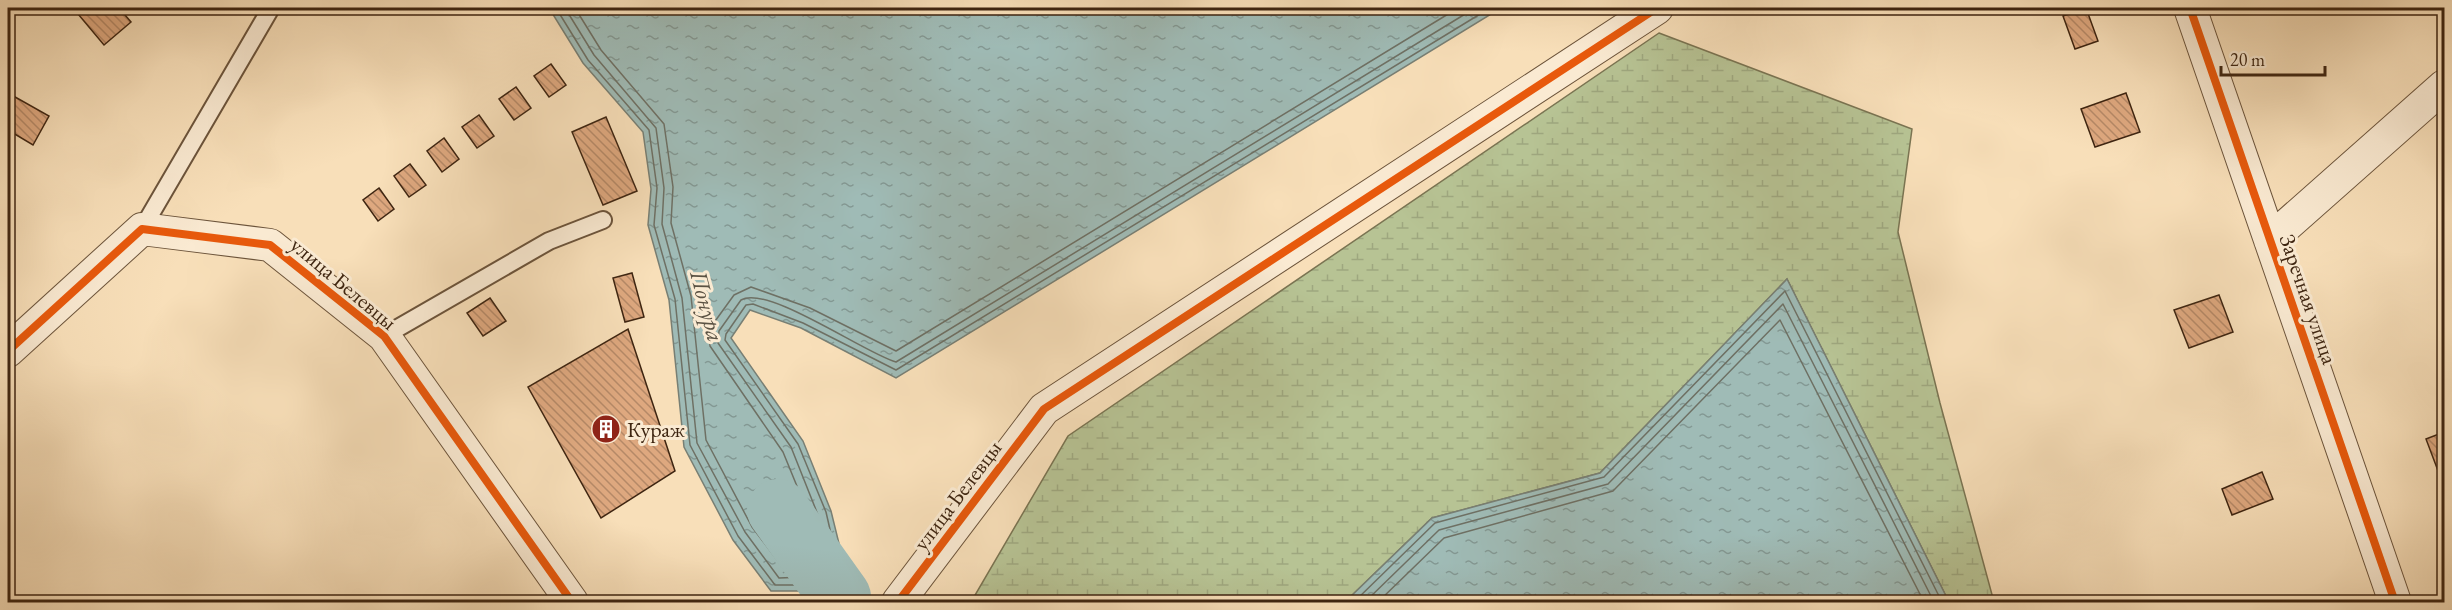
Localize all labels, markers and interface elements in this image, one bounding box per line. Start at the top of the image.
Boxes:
scale bar [2221,39,2324,77]
text: 20 m [2230,48,2265,71]
street label: улица Белевцы [284,230,403,336]
street label: Заречная улица [2273,230,2344,368]
water label: Понура [683,266,732,345]
building icon: Кураж [590,413,622,445]
place label: Кураж [627,415,686,444]
street label: улица Белевцы [907,434,1008,556]

